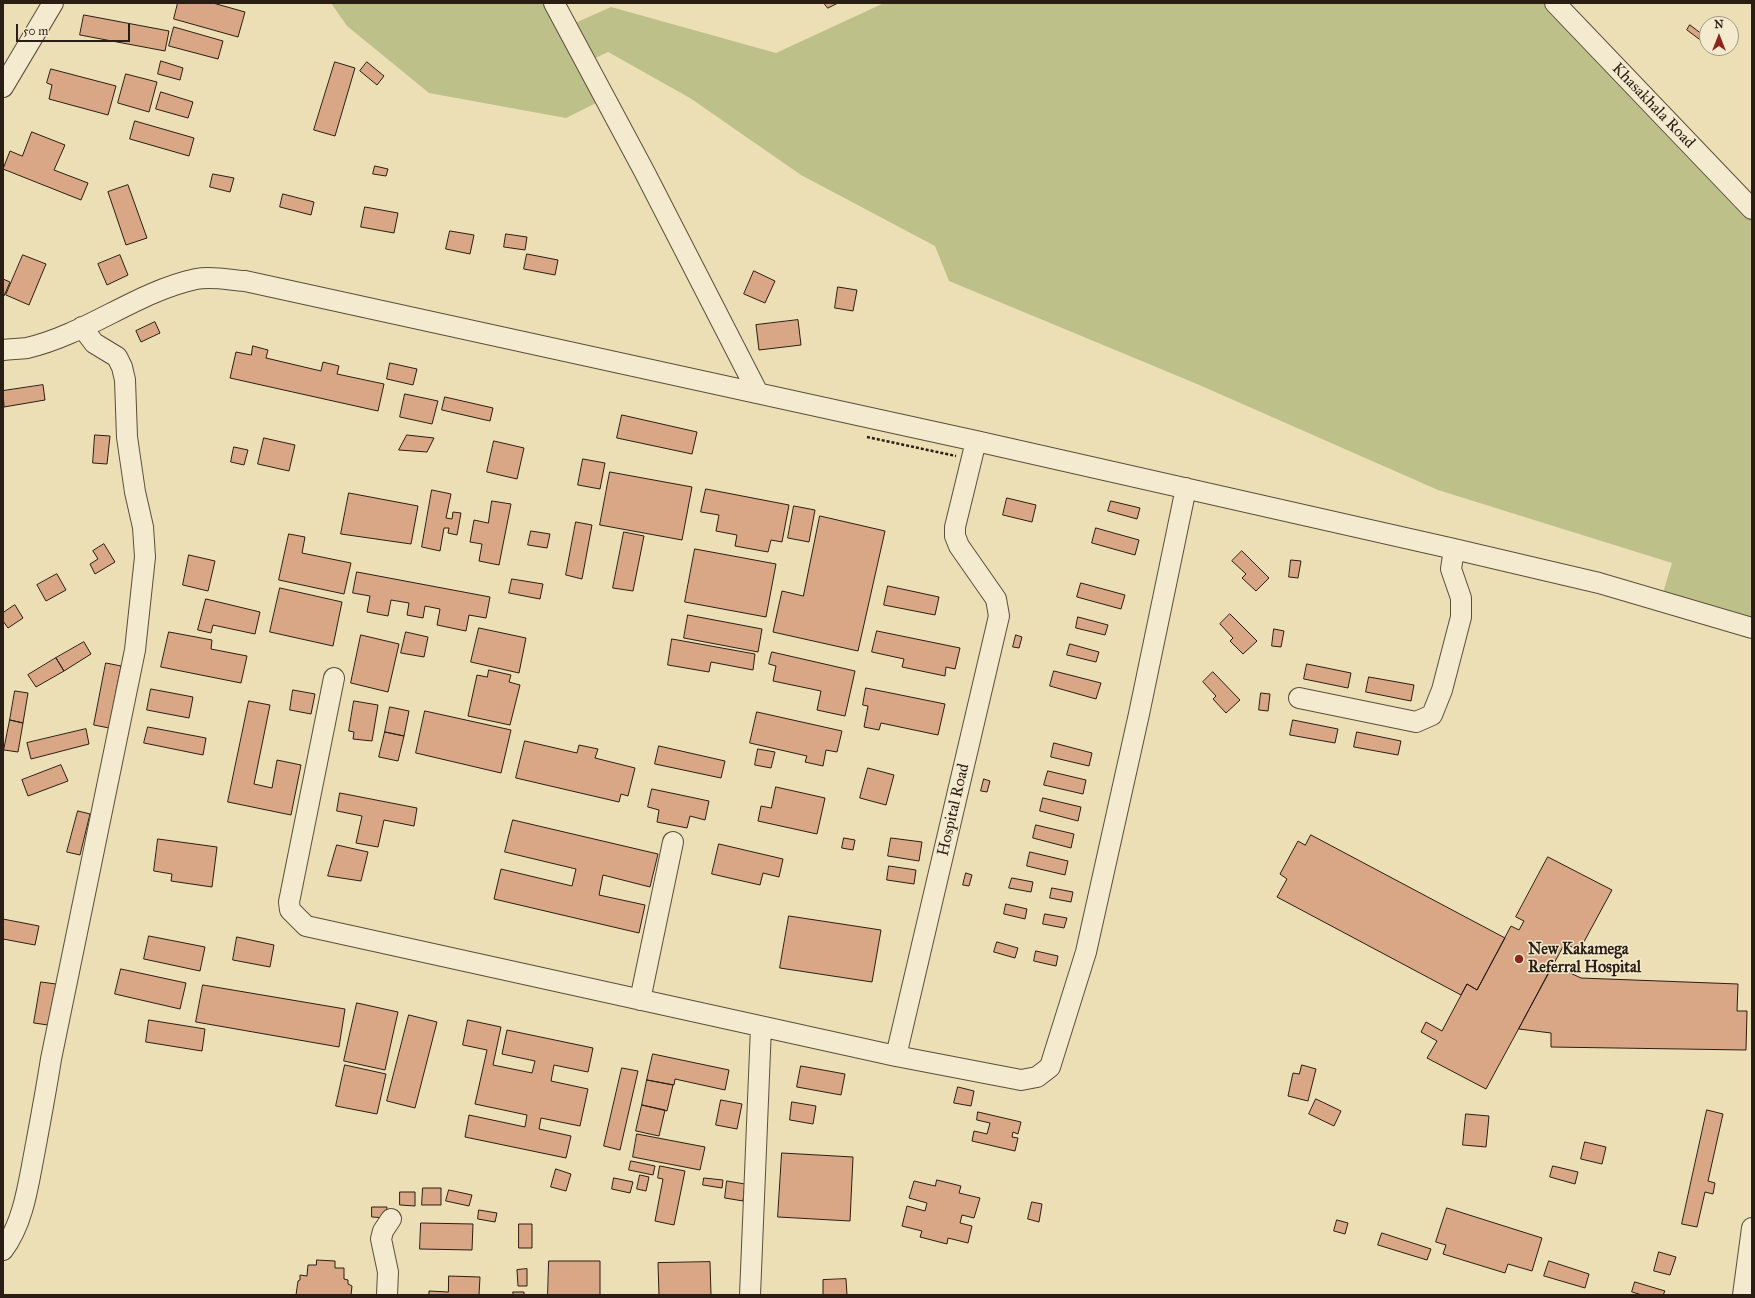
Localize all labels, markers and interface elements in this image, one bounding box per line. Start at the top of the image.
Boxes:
scale bar [18,16,132,42]
north arrow [1699,16,1739,56]
text: N [1714,18,1724,31]
text: 50 m [23,24,48,38]
street label: Khasakhala Road [1607,59,1699,153]
street label: Hospital Road [934,762,974,858]
place label: New Kakamega Referral Hospital [1528,940,1641,978]
marker: New Kakamega Referral Hospital [1513,953,1525,965]

